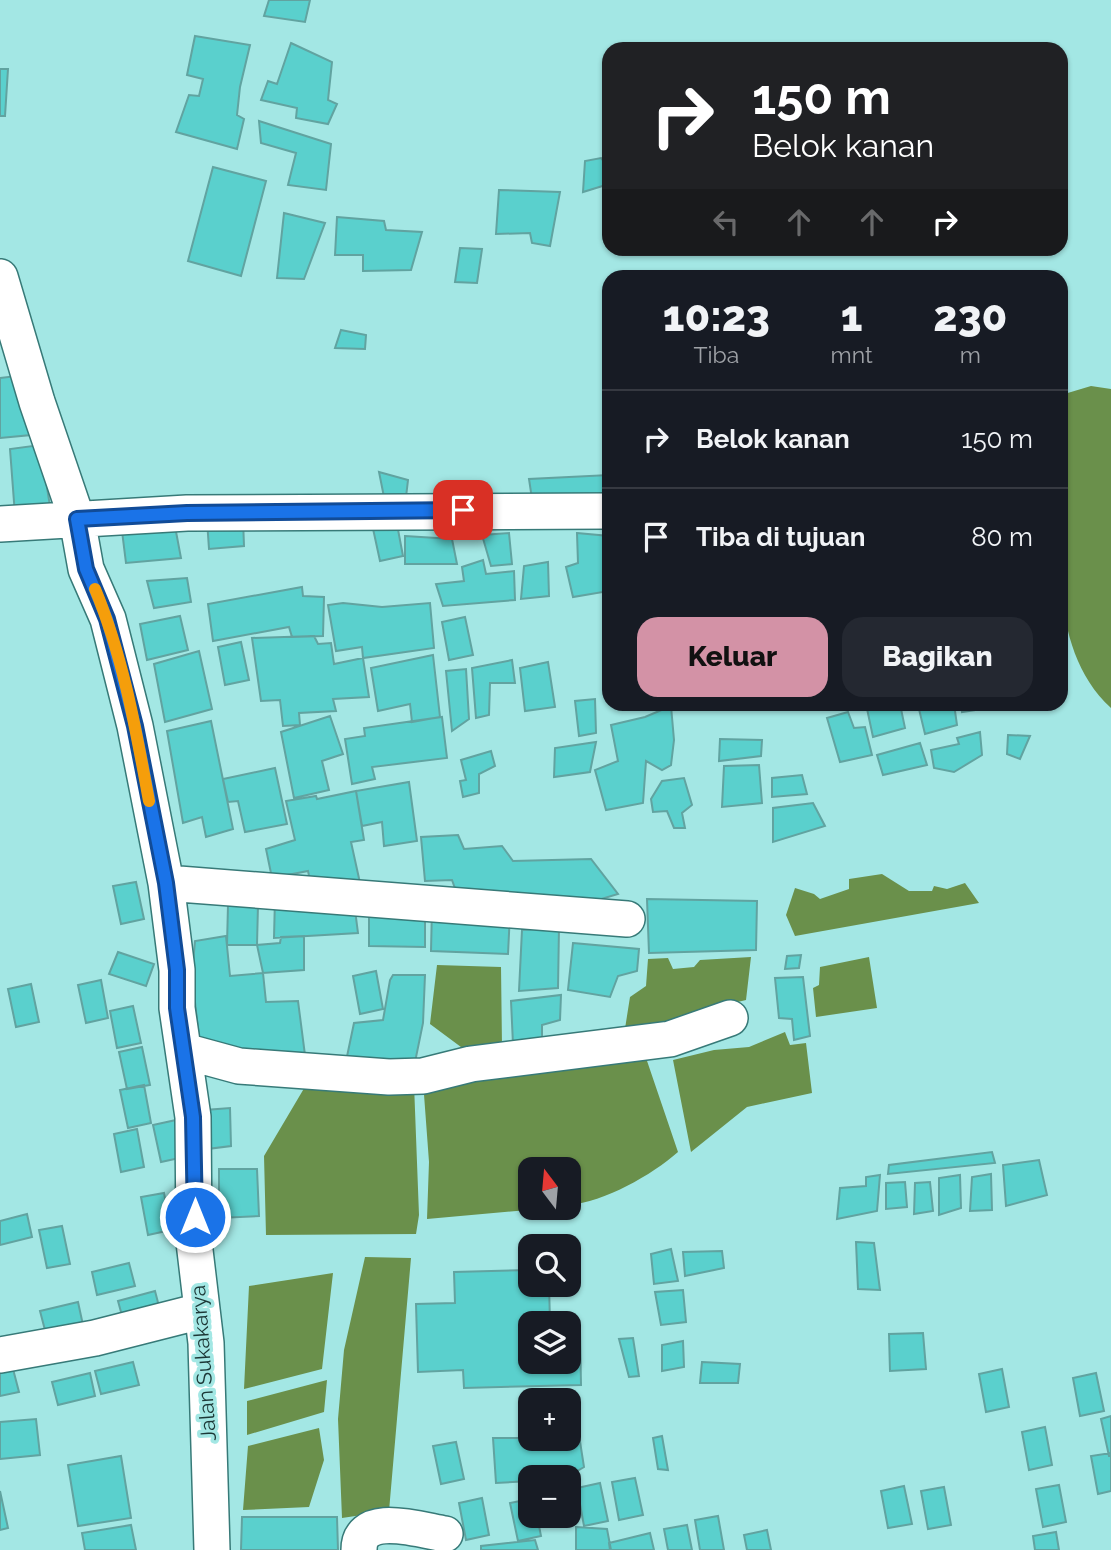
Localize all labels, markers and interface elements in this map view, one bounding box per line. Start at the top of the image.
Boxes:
text: 150 m [752,68,891,125]
icon: right [637,70,728,161]
text: Belok kanan [752,127,934,164]
icon: left [707,203,745,241]
icon: ahead [780,203,818,241]
icon: ahead [853,203,891,241]
icon: right [926,203,964,241]
text: 10:23 [663,292,770,341]
text: 1 [841,292,863,341]
text: 230 [933,292,1007,341]
text: Tiba [693,341,739,368]
text: mnt [831,341,873,368]
text: m [960,341,981,368]
icon: right [637,420,675,458]
text: Belok kanan [696,424,850,454]
text: 150 m [961,424,1033,454]
pin [433,480,493,540]
icon: arrive [444,491,482,529]
icon: arrive [637,518,675,556]
text: Tiba di tujuan [696,522,866,552]
text: 80 m [971,522,1033,552]
button: Keluar [637,617,828,697]
button: Bagikan [842,617,1033,697]
north arrow [518,1157,581,1220]
map controls [518,1157,581,1528]
position arrow [158,1180,232,1254]
button: search [518,1234,581,1297]
street label: Jalan Sukakarya [185,1284,221,1442]
button: layers [518,1311,581,1374]
button: + [518,1388,581,1451]
button: − [518,1465,581,1528]

